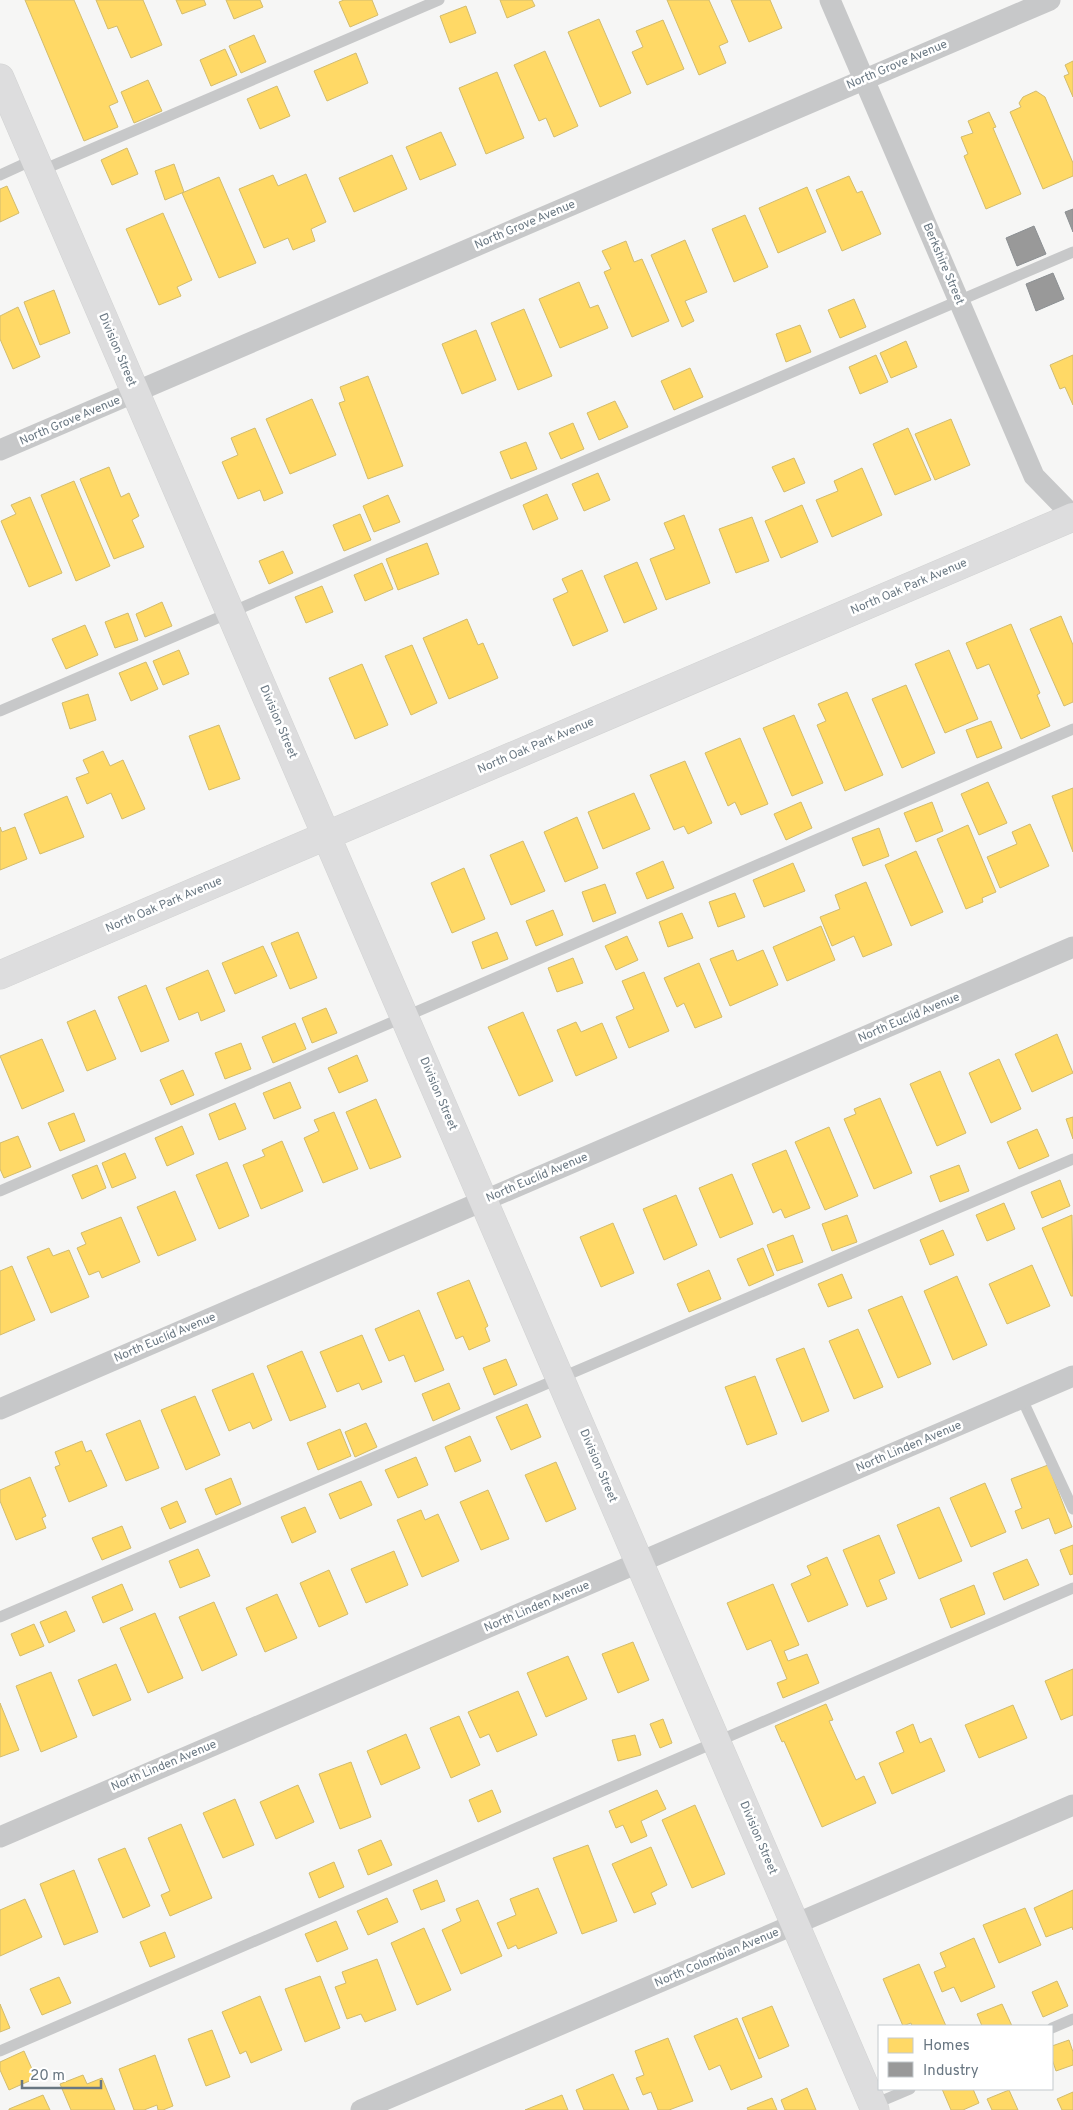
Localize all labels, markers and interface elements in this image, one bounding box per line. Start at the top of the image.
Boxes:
street label: North Grove Avenue [844,37,950,93]
street label: North Grove Avenue [472,197,578,253]
street label: Berkshire Street [919,221,967,307]
street label: Division Street [94,311,140,389]
street label: North Grove Avenue [17,393,123,449]
street label: North Oak Park Avenue [848,555,970,619]
street label: Division Street [255,683,301,761]
street label: North Oak Park Avenue [475,714,597,778]
street label: North Oak Park Avenue [103,873,225,937]
street label: North Euclid Avenue [856,989,962,1047]
street label: Division Street [415,1055,461,1133]
street label: North Euclid Avenue [484,1149,590,1207]
street label: North Euclid Avenue [112,1309,218,1367]
street label: North Linden Avenue [854,1418,964,1476]
street label: Division Street [575,1427,621,1505]
street label: North Linden Avenue [482,1578,592,1636]
street label: North Linden Avenue [109,1737,219,1795]
street label: Division Street [735,1799,781,1877]
street label: North Colombian Avenue [652,1924,782,1992]
legend [878,2025,1053,2090]
text: Homes [923,2037,970,2056]
scale bar [22,2058,101,2090]
text: Industry [923,2062,979,2081]
text: 20 m [30,2067,65,2086]

